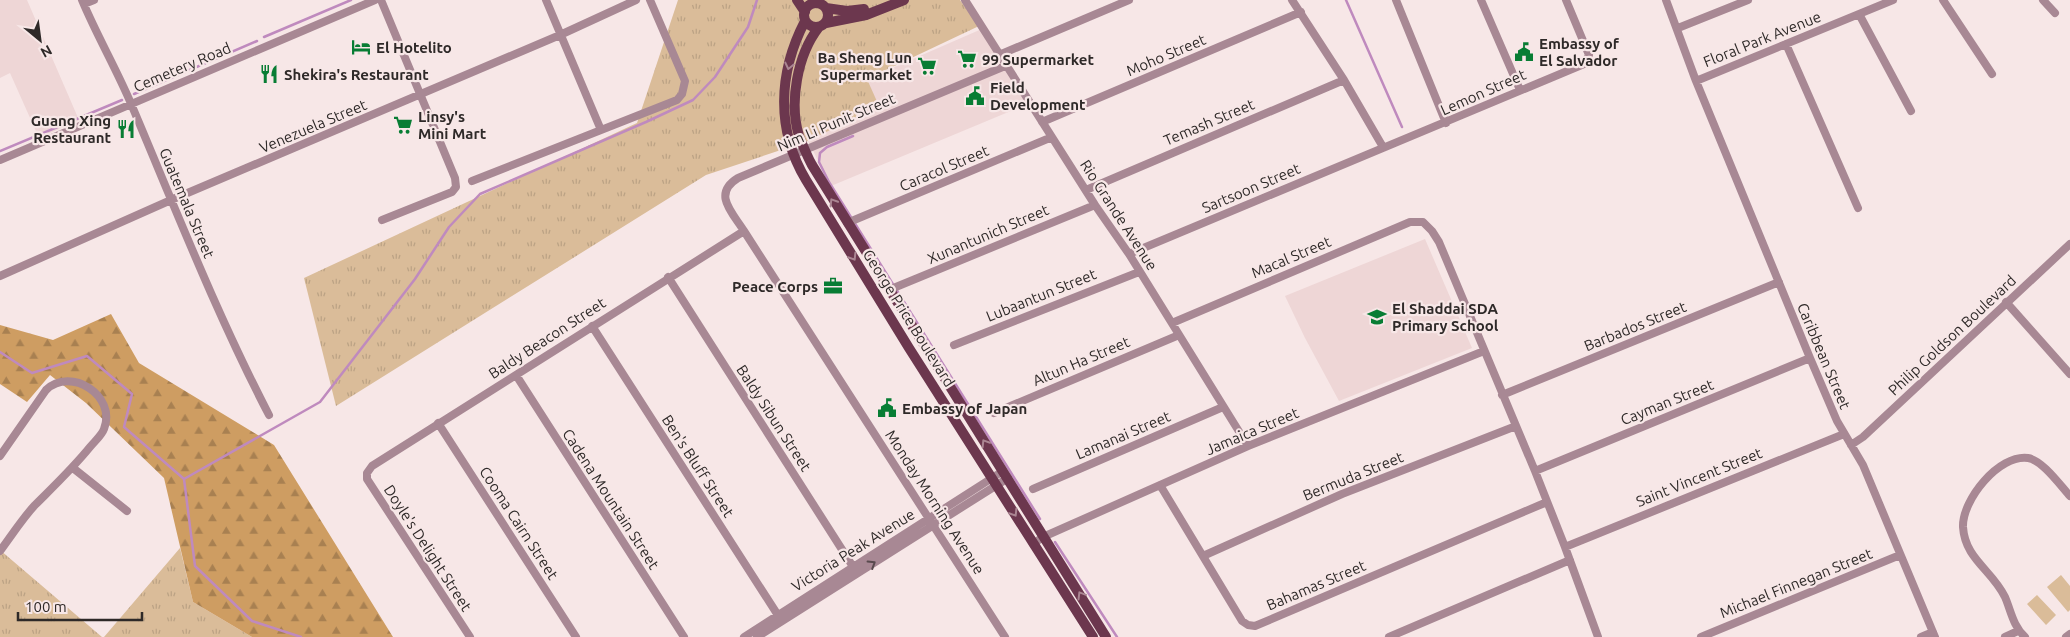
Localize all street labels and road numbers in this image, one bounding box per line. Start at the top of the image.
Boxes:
street label: Floral Park Avenue [1701,8,1823,70]
street label: Moho Street [1124,31,1208,79]
street label: Cemetery Road [131,39,233,95]
street label: Lemon Street [1438,66,1528,118]
street label: Nim Li Punit Street [775,89,898,155]
street label: Temash Street [1161,95,1257,149]
street label: Venezuela Street [257,96,369,156]
street label: Caracol Street [897,142,991,194]
street label: Guatemala Street [156,145,218,261]
street label: Rio Grande Avenue [1077,157,1161,273]
street label: Sartsoon Street [1199,160,1303,216]
street label: Xunantunich Street [925,201,1051,267]
street label: Macal Street [1249,233,1333,281]
street label: George Price Boulevard [860,246,958,390]
street label: Lubaantun Street [983,265,1099,325]
street label: Philip Goldson Boulevard [1885,271,2019,399]
street label: Baldy Beacon Street [485,294,609,382]
street label: Barbados Street [1581,298,1689,354]
street label: Caribbean Street [1794,300,1854,412]
street label: Altun Ha Street [1030,333,1132,389]
street label: Baldy Sibun Street [733,362,815,474]
street label: Cayman Street [1618,376,1716,428]
street label: Jamaica Street [1203,404,1301,458]
street label: Lamanai Street [1073,407,1173,463]
street label: Ben's Bluff Street [659,412,737,520]
street label: Cadena Mountain Street [559,426,663,572]
street label: Monday Morning Avenue [882,427,988,577]
street label: Saint Vincent Street [1634,444,1765,510]
street label: Bermuda Street [1300,448,1406,504]
street label: Cooma Cairn Street [476,463,562,583]
street label: Doyle's Delight Street [381,482,475,614]
street label: Victoria Peak Avenue [788,505,918,595]
street label: Michael Finnegan Street [1717,545,1875,621]
street label: Bahamas Street [1264,556,1368,614]

